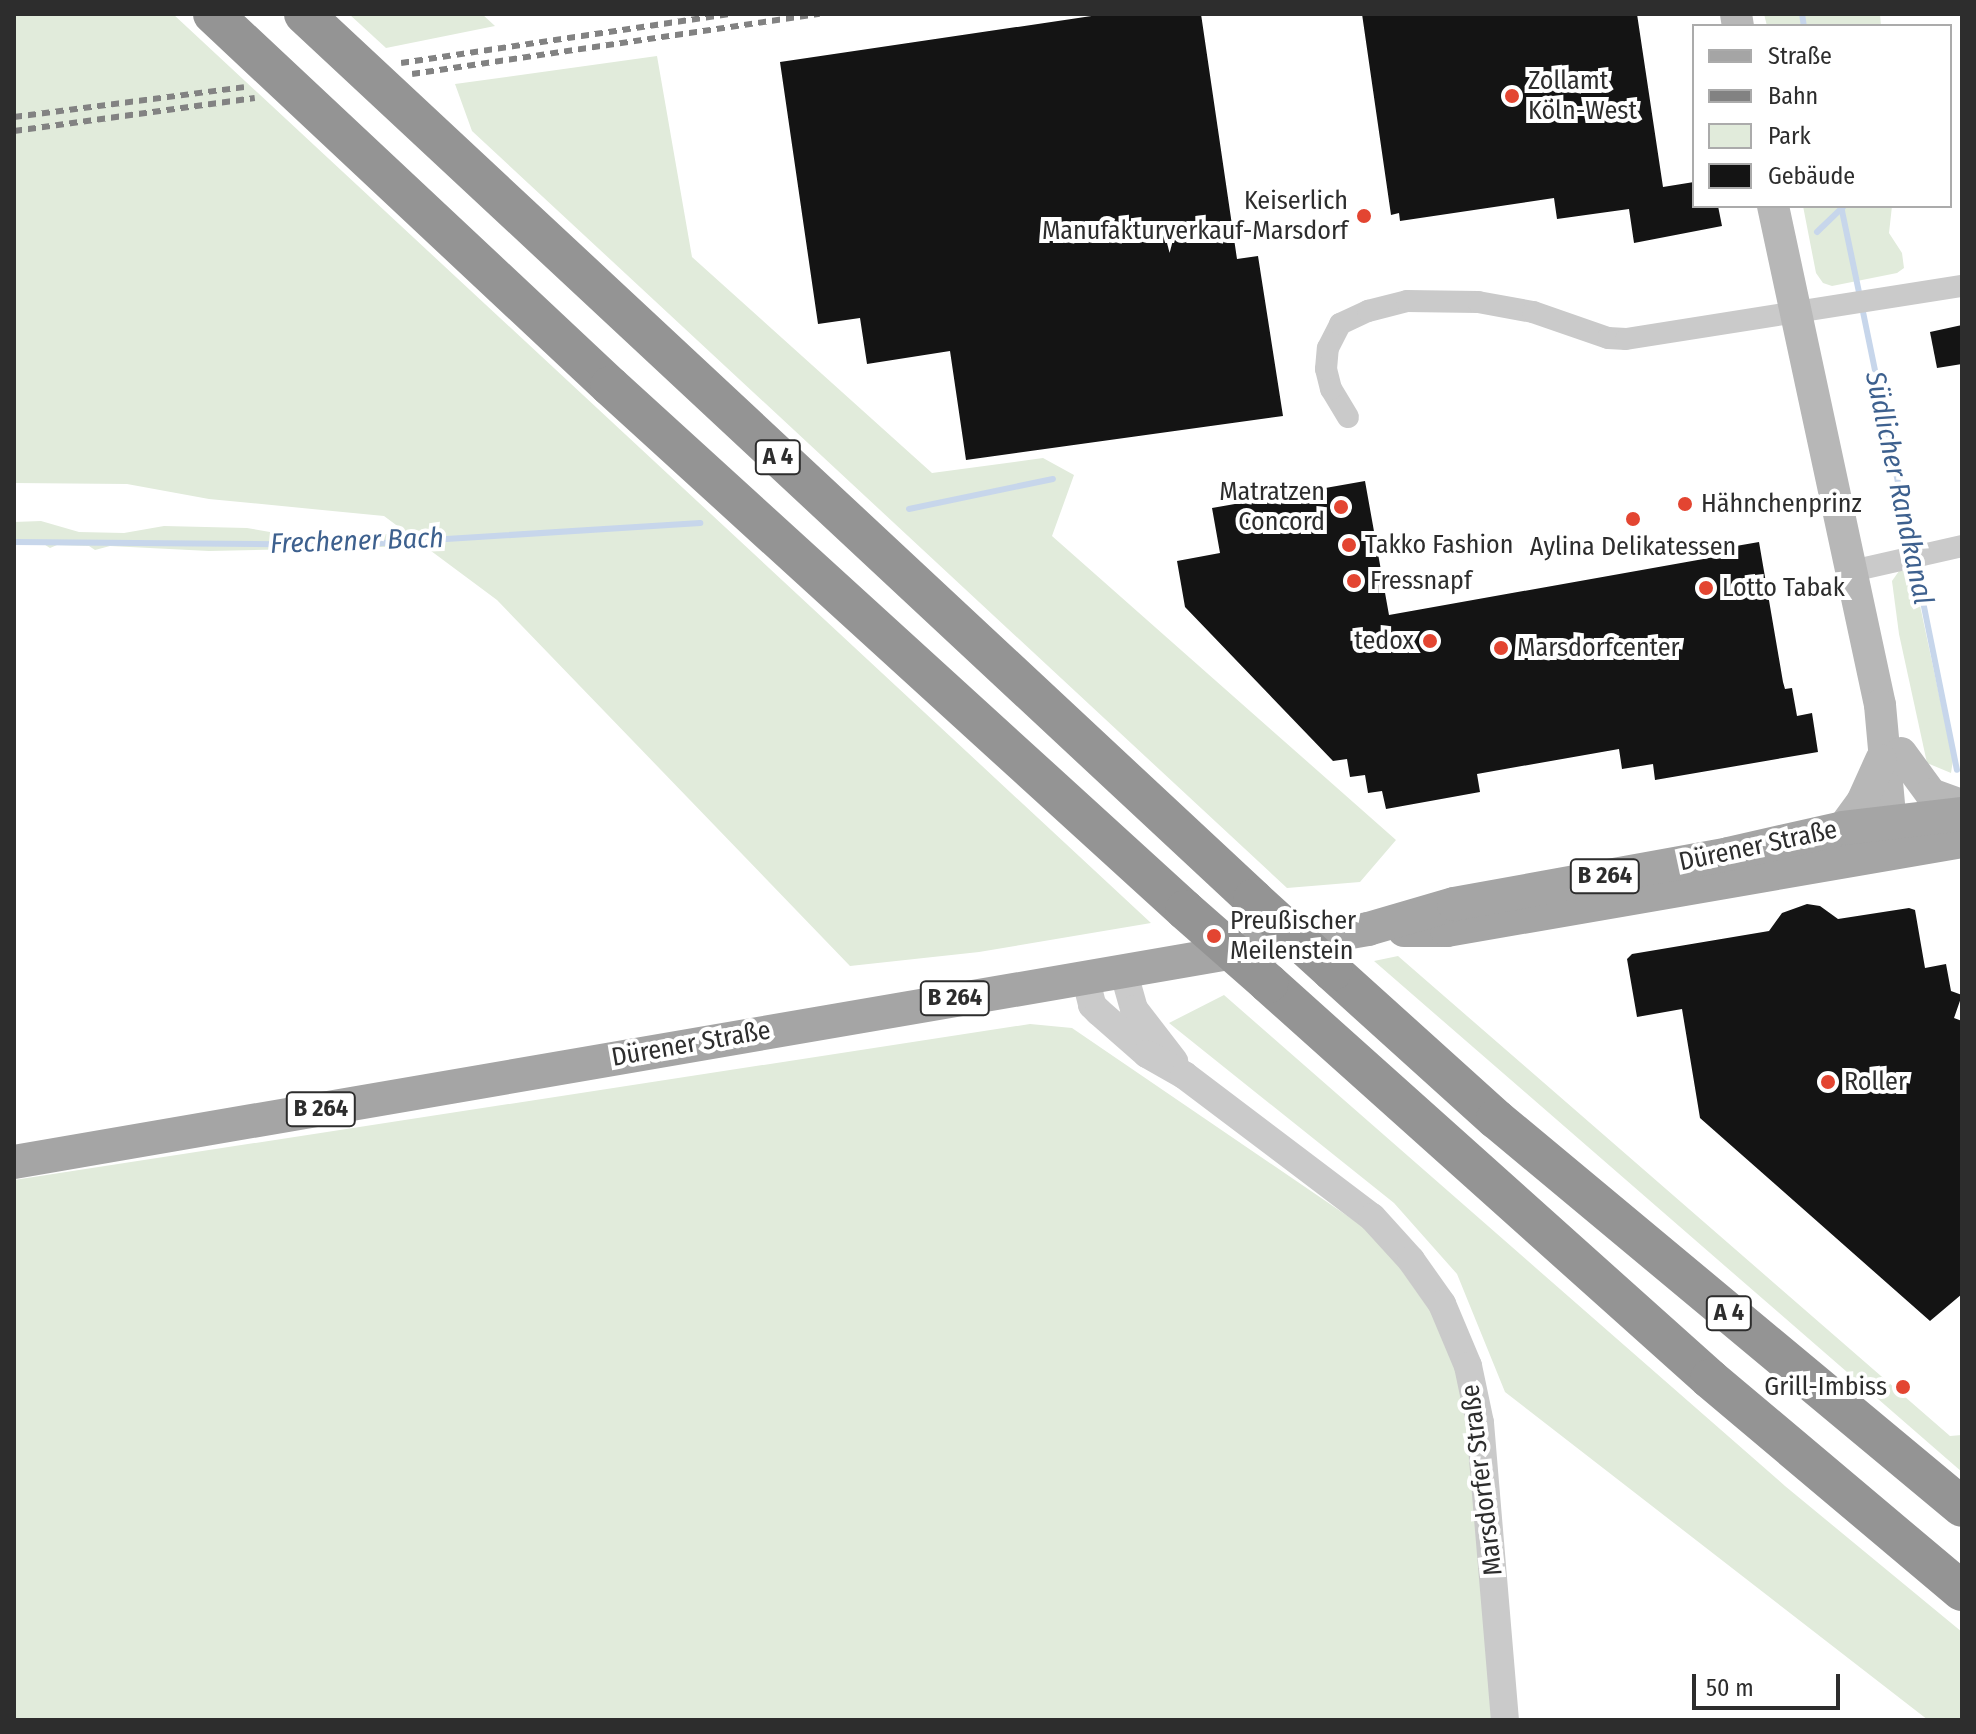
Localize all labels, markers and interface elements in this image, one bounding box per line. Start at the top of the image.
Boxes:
legend [1692,24,1952,208]
text: Straße [1768,42,1832,70]
place label: Zollamt Köln-West [1528,65,1637,126]
text: Bahn [1768,82,1818,110]
marker: Zollamt Köln-West [1503,87,1521,105]
text: Park [1768,122,1811,150]
text: Gebäude [1768,162,1855,190]
place label: Keiserlich Manufakturverkauf-Marsdorf [1042,185,1348,246]
marker: Keiserlich Manufakturverkauf-Marsdorf [1355,207,1373,225]
water label: Südlicher Randkanal [1858,369,1940,607]
road number: A 4 [754,437,802,477]
place label: Matratzen Concord [1219,476,1325,538]
place label: Hähnchenprinz [1701,488,1862,520]
marker: Hähnchenprinz [1676,495,1694,513]
marker: Matratzen Concord [1332,498,1350,516]
marker: Aylina Delikatessen [1624,510,1642,528]
water label: Frechener Bach [270,521,444,561]
place label: Takko Fashion [1365,529,1513,561]
place label: Aylina Delikatessen [1530,531,1736,563]
marker: Takko Fashion [1340,536,1358,554]
place label: Fressnapf [1370,565,1472,597]
marker: Fressnapf [1345,572,1363,590]
place label: Lotto Tabak [1722,572,1845,604]
marker: Lotto Tabak [1697,579,1715,597]
place label: tedox [1354,625,1414,657]
marker: tedox [1421,632,1439,650]
place label: Marsdorfcenter [1517,632,1680,664]
marker: Marsdorfcenter [1492,639,1510,657]
street label: Dürener Straße [1676,814,1840,878]
road number: B 264 [1569,856,1641,896]
place label: Preußischer Meilenstein [1230,905,1356,966]
marker: Preußischer Meilenstein [1205,927,1223,945]
road number: B 264 [919,978,991,1018]
street label: Dürener Straße [609,1015,773,1073]
place label: Roller [1844,1066,1907,1098]
marker: Roller [1819,1073,1837,1091]
road number: B 264 [285,1089,357,1129]
road number: A 4 [1705,1293,1753,1333]
place label: Grill-Imbiss [1764,1371,1887,1403]
marker: Grill-Imbiss [1894,1378,1912,1396]
street label: Marsdorfer Straße [1455,1383,1509,1577]
scale bar [1696,1658,1844,1708]
text: 50 m [1706,1674,1754,1702]

